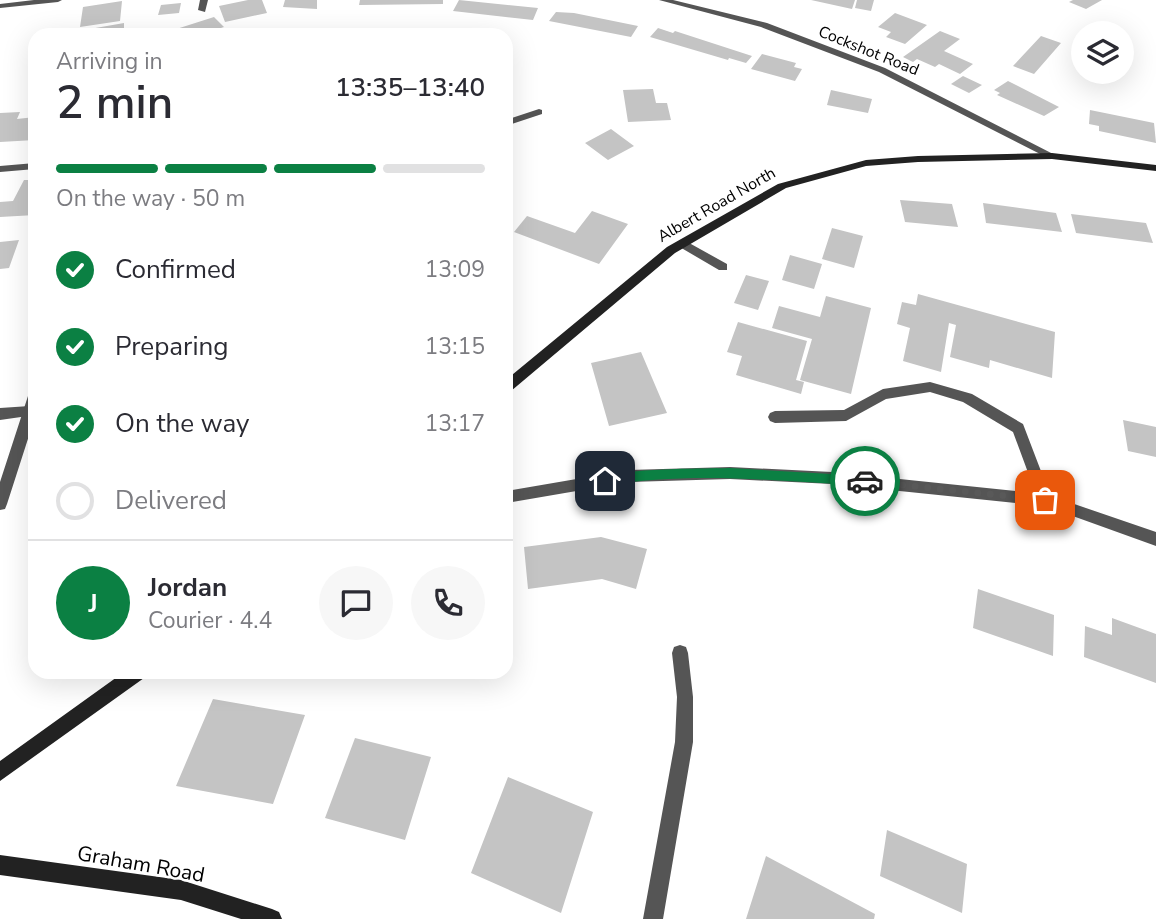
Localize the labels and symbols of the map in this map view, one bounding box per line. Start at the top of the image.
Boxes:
street label: Cockshot Road [815,21,922,81]
street label: Albert Road North [653,162,780,248]
courier [830,446,900,516]
pin [575,451,635,511]
pin [1015,470,1075,530]
street label: Graham Road [75,839,207,889]

